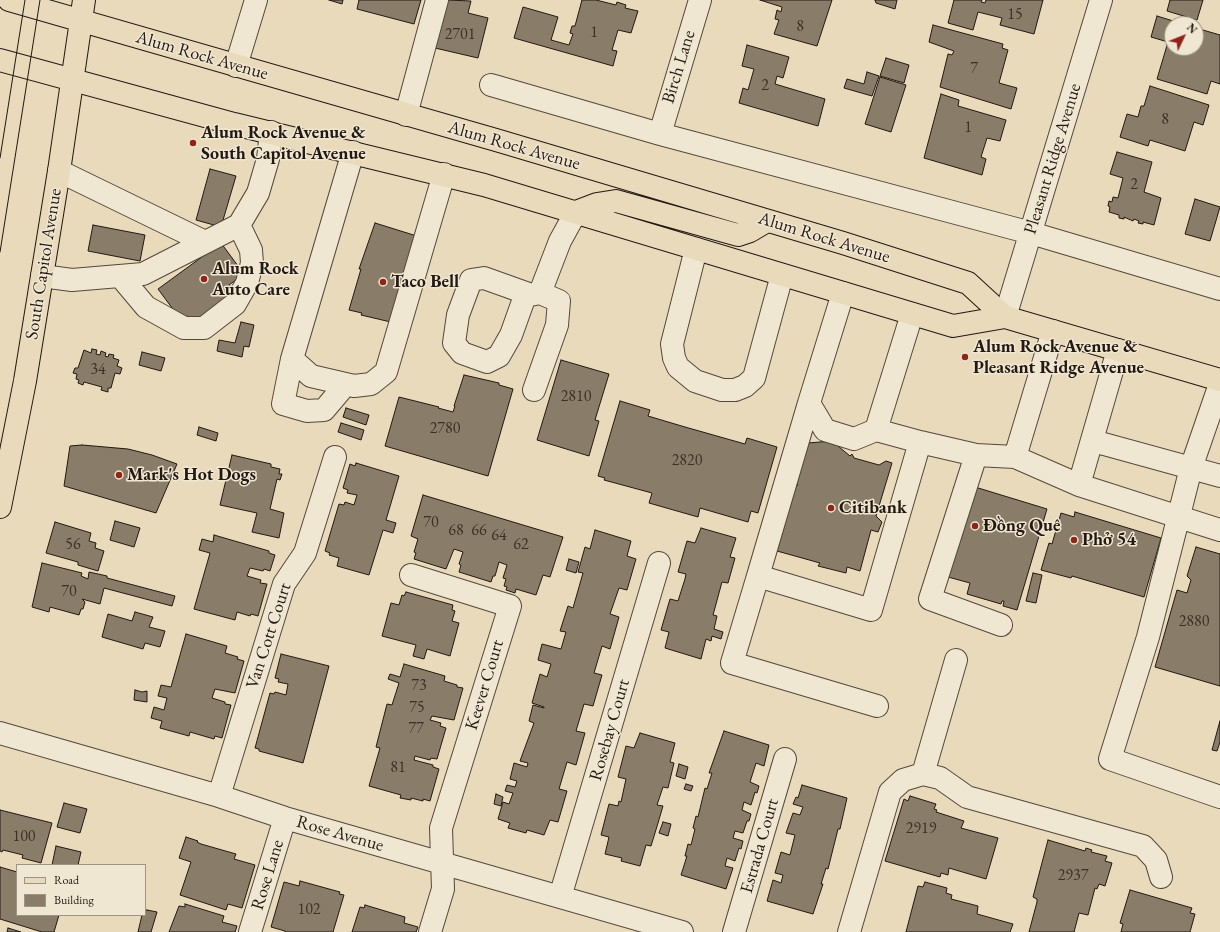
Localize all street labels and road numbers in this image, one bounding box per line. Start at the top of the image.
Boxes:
street label: Alum Rock Avenue [133,27,271,85]
street label: Birch Lane [658,28,700,106]
street label: Pleasant Ridge Avenue [1020,81,1086,237]
street label: Alum Rock Avenue [445,117,583,175]
street label: South Capitol Avenue [21,187,67,341]
street label: Alum Rock Avenue [756,208,892,268]
street label: Van Cott Court [242,580,296,692]
street label: Keever Court [461,637,509,733]
street label: Rosebay Court [585,677,635,783]
street label: Estrada Court [736,796,784,896]
street label: Rose Avenue [294,811,386,857]
street label: Rose Lane [247,837,289,913]

